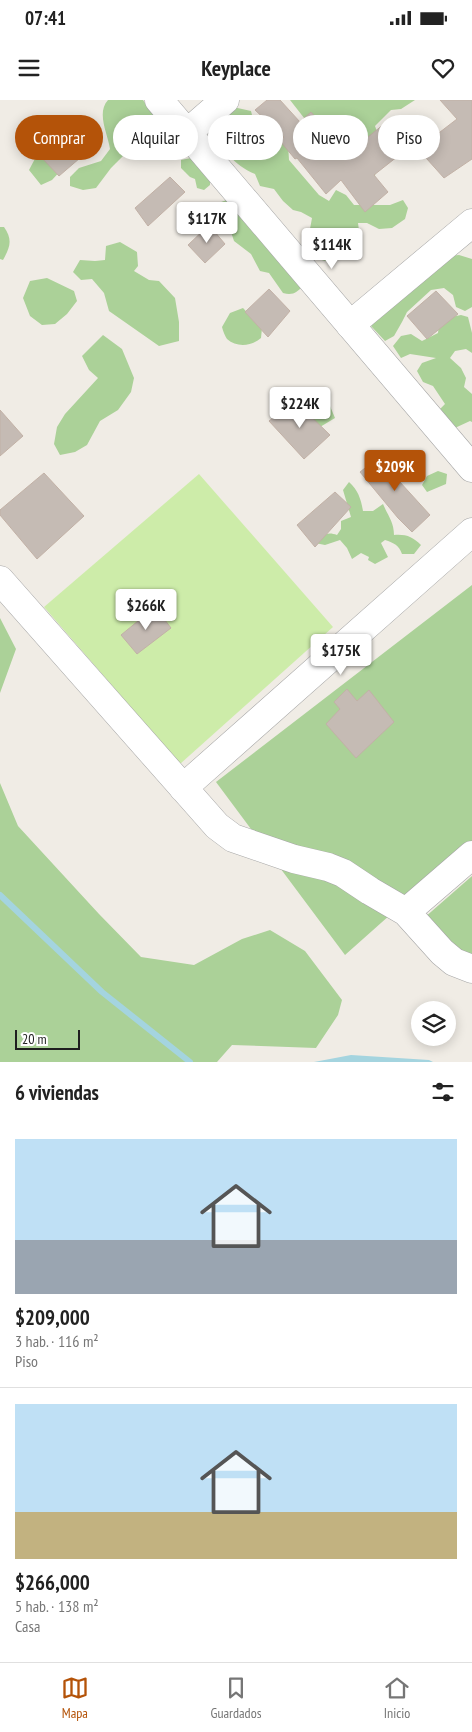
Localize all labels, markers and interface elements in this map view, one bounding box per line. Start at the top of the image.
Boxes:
text: 07:41 [25,6,66,30]
icon: menu [15,54,43,82]
text: Keyplace [201,54,271,82]
icon: heart [429,54,457,82]
chip: Comprar [15,115,103,160]
chip: Alquilar [113,115,198,160]
chip: Filtros [208,115,283,160]
chip: Nuevo [293,115,368,160]
chip: Piso [378,115,440,160]
pin: $117K [172,202,242,244]
text: $117K [188,208,226,228]
pin: $114K [297,228,367,270]
text: $114K [313,234,351,254]
pin: $224K [265,386,335,429]
text: $224K [281,393,319,413]
pin: $209K [360,450,430,492]
text: $209K [376,456,414,476]
pin: $266K [111,588,181,631]
text: $266K [127,595,165,615]
pin: $175K [306,634,376,676]
text: $175K [322,640,360,660]
map controls [411,1001,456,1046]
button: layers [411,1001,456,1046]
scale bar [15,1027,80,1050]
text: 20 m [22,1030,47,1048]
icon: filters [429,1078,457,1106]
text: 6 viviendas [15,1079,99,1106]
icon: home [191,1171,281,1261]
text: $209,000 [15,1304,90,1331]
text: 3 hab. · 116 m² [15,1331,99,1351]
text: Piso [15,1351,38,1371]
icon: home [191,1437,281,1527]
text: $266,000 [15,1569,90,1596]
text: 5 hab. · 138 m² [15,1596,99,1616]
text: Casa [15,1616,40,1636]
tab: Mapa [61,1674,89,1722]
tab: Guardados [211,1674,261,1722]
tab: Inicio [383,1674,411,1722]

